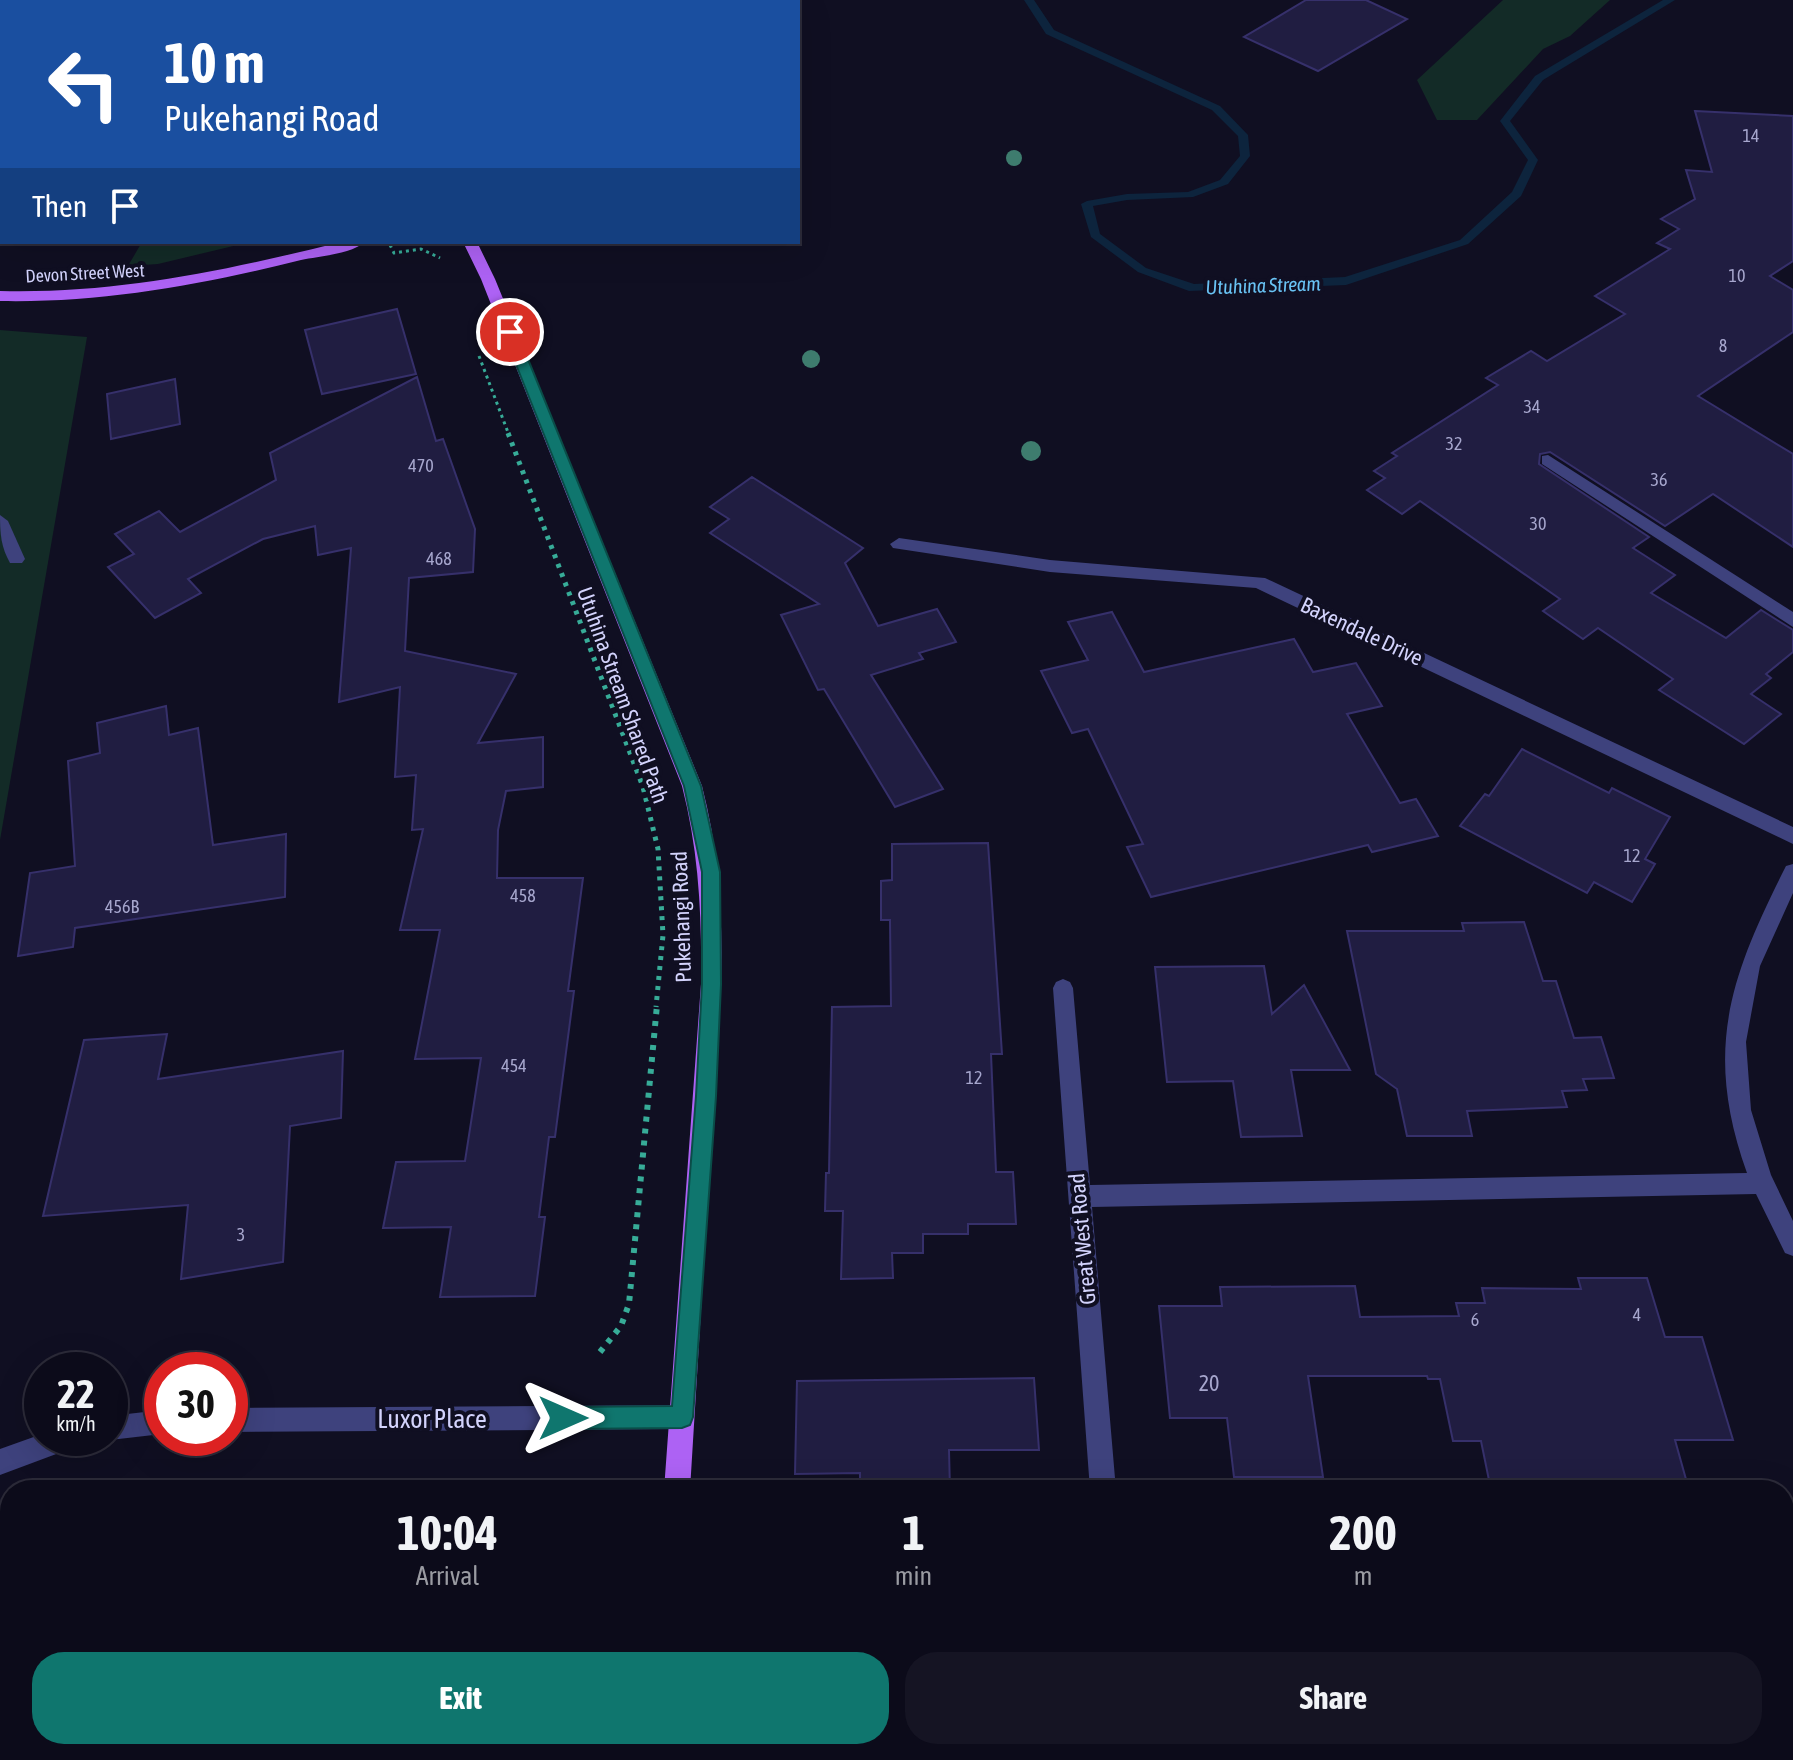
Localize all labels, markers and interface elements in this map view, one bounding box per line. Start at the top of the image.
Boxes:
text: 10 m [164,31,265,95]
icon: left [32,32,136,136]
text: Pukehangi Road [164,97,380,139]
house number: 14 [1743,125,1759,146]
icon: arrive [103,184,147,228]
text: Then [32,189,87,223]
street label: Devon Street West [25,259,145,287]
house number: 10 [1729,265,1745,286]
water label: Utuhina Stream [1205,271,1321,299]
pin [476,298,544,366]
icon: arrive [488,310,532,354]
house number: 8 [1719,335,1727,356]
house number: 34 [1524,396,1540,417]
house number: 32 [1446,433,1462,454]
house number: 470 [408,455,434,476]
house number: 36 [1651,469,1667,490]
house number: 30 [1530,513,1546,534]
house number: 468 [426,548,452,569]
street label: Utuhina Stream Shared Path [572,583,674,807]
street label: Baxendale Drive [1297,591,1427,671]
house number: 12 [1624,845,1640,866]
street label: Pukehangi Road [666,851,696,983]
house number: 458 [510,885,536,906]
house number: 456B [105,896,139,917]
house number: 454 [501,1055,527,1076]
house number: 12 [966,1067,982,1088]
street label: Great West Road [1063,1172,1101,1306]
house number: 3 [237,1224,245,1245]
house number: 4 [1633,1304,1641,1325]
house number: 6 [1471,1309,1479,1330]
speed limit sign: 30 [144,1352,248,1456]
house number: 20 [1199,1370,1219,1396]
text: 22 [57,1371,95,1416]
position arrow [521,1376,605,1460]
street label: Luxor Place [377,1404,487,1434]
text: km/h [56,1412,96,1435]
text: 10:04 [397,1505,498,1560]
text: 1 [902,1505,925,1560]
text: 200 [1329,1505,1397,1560]
text: Arrival [416,1561,479,1591]
text: min [895,1561,932,1591]
text: m [1354,1561,1372,1591]
button: Exit [32,1652,889,1744]
button: Share [905,1652,1762,1744]

